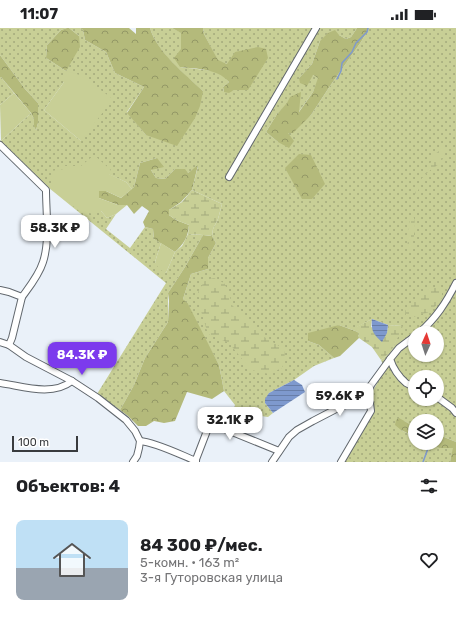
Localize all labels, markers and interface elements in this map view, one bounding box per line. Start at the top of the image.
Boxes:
text: 11:07 [20,5,58,23]
pin: 58.3K ₽ [18,215,92,249]
text: 58.3K ₽ [30,220,80,235]
north arrow [408,326,444,362]
map controls [408,326,444,450]
pin: 84.3K ₽ [45,342,119,376]
text: 84.3K ₽ [57,347,107,362]
button: locate [408,370,444,406]
pin: 59.6K ₽ [303,383,377,417]
text: 59.6K ₽ [316,388,364,403]
pin: 32.1K ₽ [193,407,267,441]
text: 32.1K ₽ [206,412,254,427]
button: layers [408,414,444,450]
scale bar [12,434,78,453]
text: 100 m [18,436,49,449]
icon: filters [418,475,440,497]
text: Объектов: 4 [16,476,120,496]
text: 84 300 ₽/мес. [140,535,263,555]
icon: home [48,536,96,584]
icon: heart [418,549,440,571]
text: 5-комн. · 163 m² [140,555,239,570]
text: 3-я Гуторовская улица [140,570,283,585]

